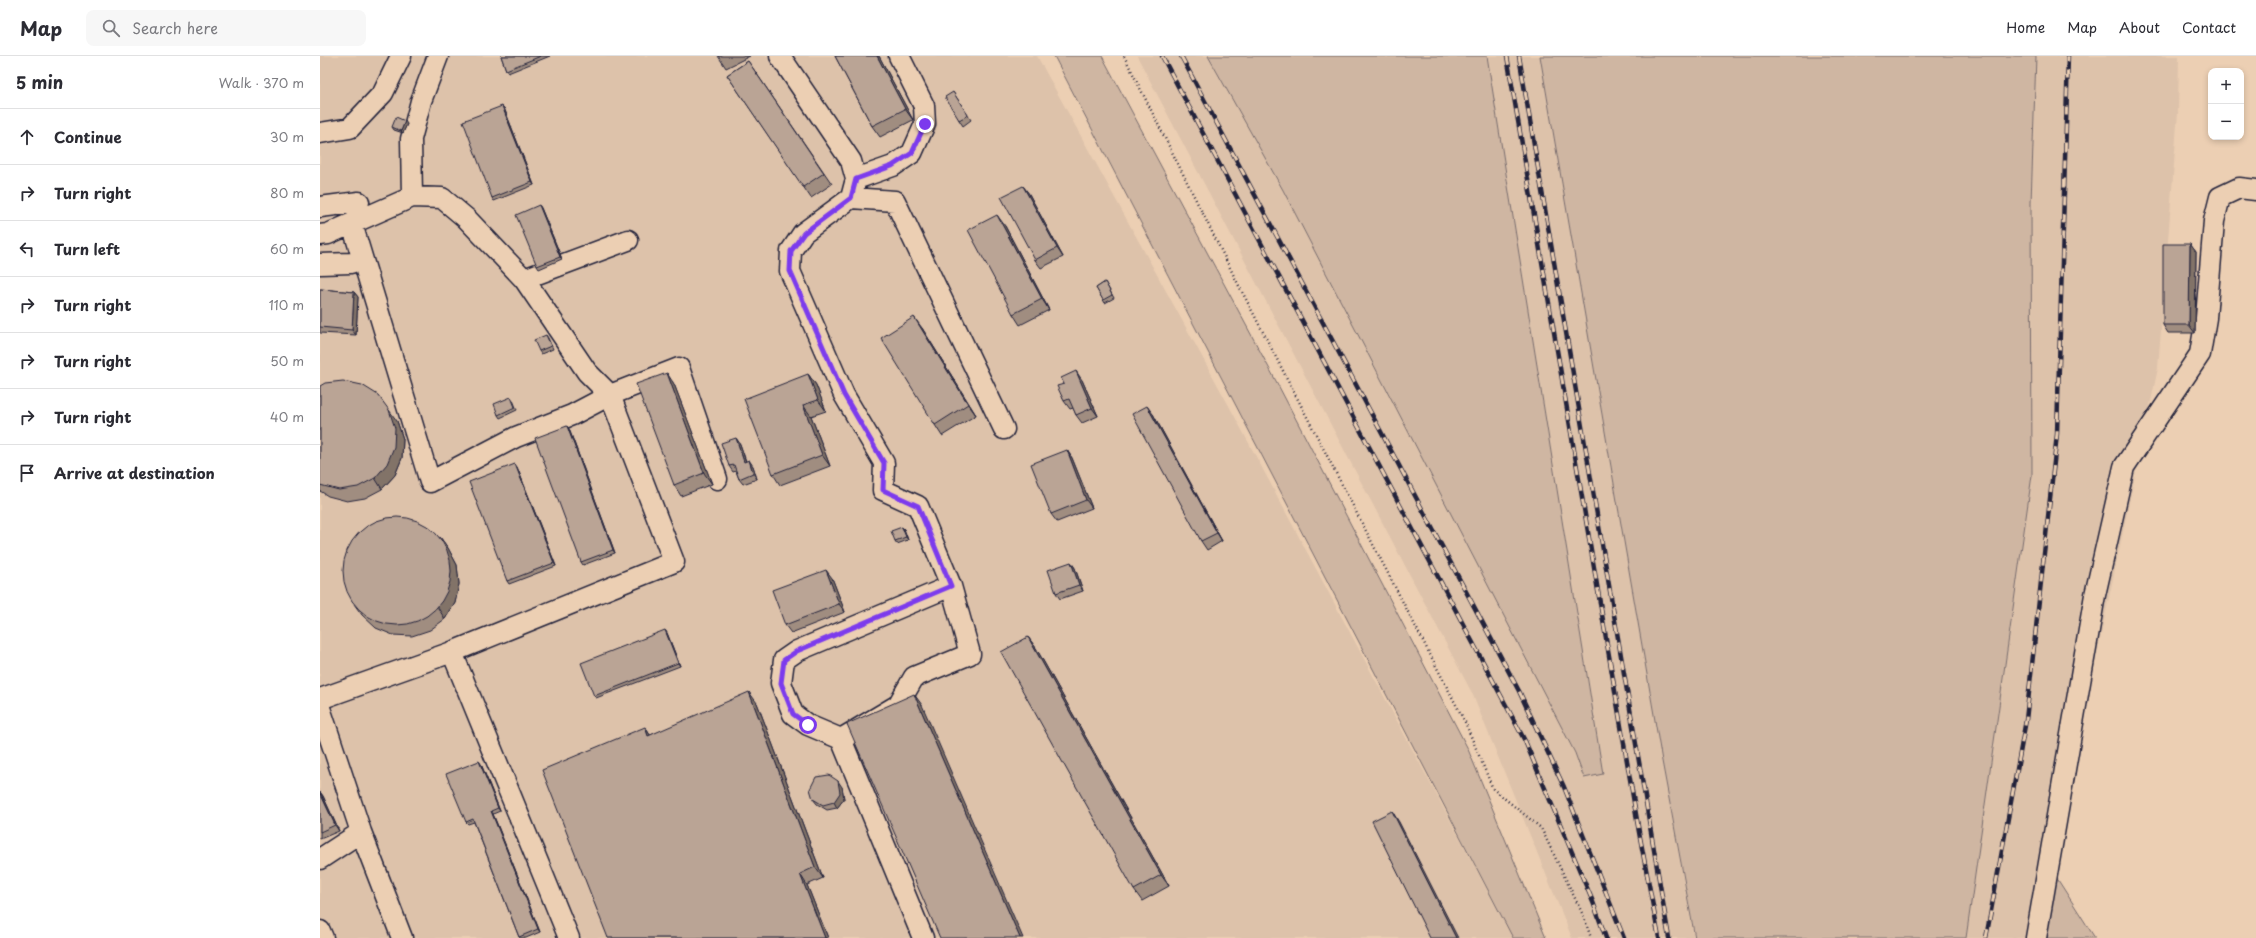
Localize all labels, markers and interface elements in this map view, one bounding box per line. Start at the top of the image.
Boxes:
search box [86,10,366,46]
text: Map [20,14,62,42]
text: Search here [132,16,218,39]
icon: search [100,17,122,39]
text: Home [2006,17,2045,38]
text: Map [2067,17,2097,38]
text: About [2119,17,2160,38]
text: Contact [2182,17,2236,38]
map controls [2208,68,2244,140]
button: + [2208,68,2244,104]
text: 5 min [16,69,63,95]
text: Walk · 370 m [219,73,304,92]
button: − [2208,104,2244,140]
route end [916,115,934,133]
text: Continue [54,125,122,148]
icon: ahead [16,126,38,148]
text: 30 m [270,127,304,146]
text: Turn right [54,181,131,204]
icon: right [16,182,38,204]
text: 80 m [270,183,304,202]
text: Turn left [54,237,120,260]
icon: left [16,238,38,260]
text: 60 m [270,239,304,258]
text: Turn right [54,293,131,316]
icon: right [16,294,38,316]
text: 110 m [269,295,304,314]
text: Turn right [54,349,131,372]
icon: right [16,350,38,372]
text: 50 m [270,351,304,370]
text: Turn right [54,405,131,428]
icon: right [16,406,38,428]
text: 40 m [270,407,304,426]
text: Arrive at destination [54,461,215,484]
icon: arrive [16,462,38,484]
route start [799,716,817,734]

